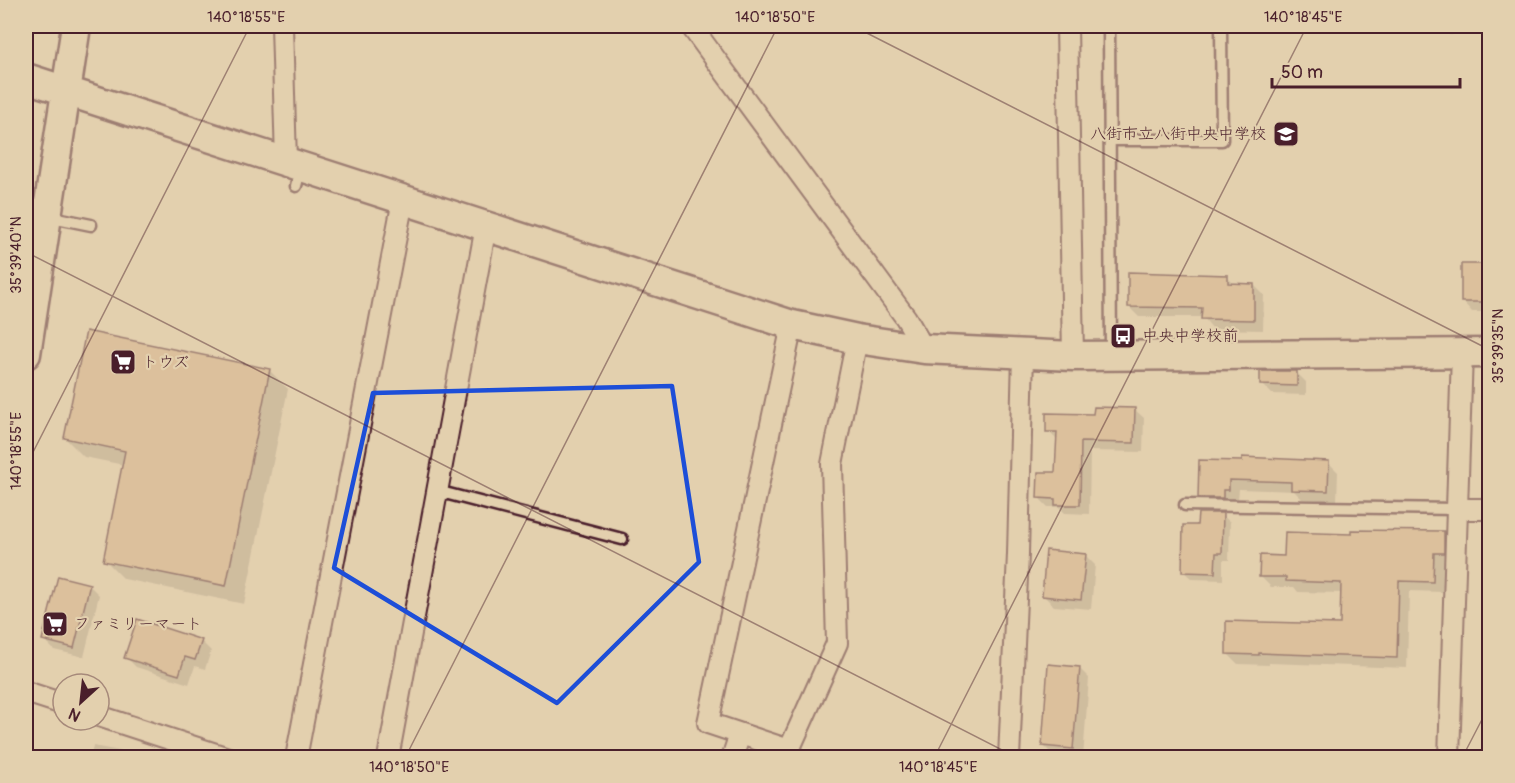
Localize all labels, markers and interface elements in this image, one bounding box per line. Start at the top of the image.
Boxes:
text: 140°18'55"E [207,8,285,27]
text: 140°18'50"E [735,8,815,27]
text: 140°18'45"E [1264,8,1342,27]
scale bar [1272,51,1460,89]
text: 50 m [1281,61,1323,84]
school or university icon: 八街市立八街中央中学校 [1271,119,1301,149]
place label: 八街市立八街中央中学校 [1090,124,1266,144]
text: 35°39'40"N [7,216,26,294]
text: 35°39'35"N [1489,309,1508,383]
bus stop icon: 中央中学校前 [1108,321,1138,351]
place label: 中央中学校前 [1142,326,1238,346]
supermarket icon: トウズ [108,347,138,377]
place label: トウズ [142,352,189,372]
text: 140°18'55"E [7,412,26,490]
supermarket icon: ファミリーマート [40,609,70,639]
place label: ファミリーマート [74,614,202,634]
north arrow [51,672,111,732]
text: N [65,703,84,726]
text: 140°18'50"E [369,758,449,777]
text: 140°18'45"E [899,758,977,777]

